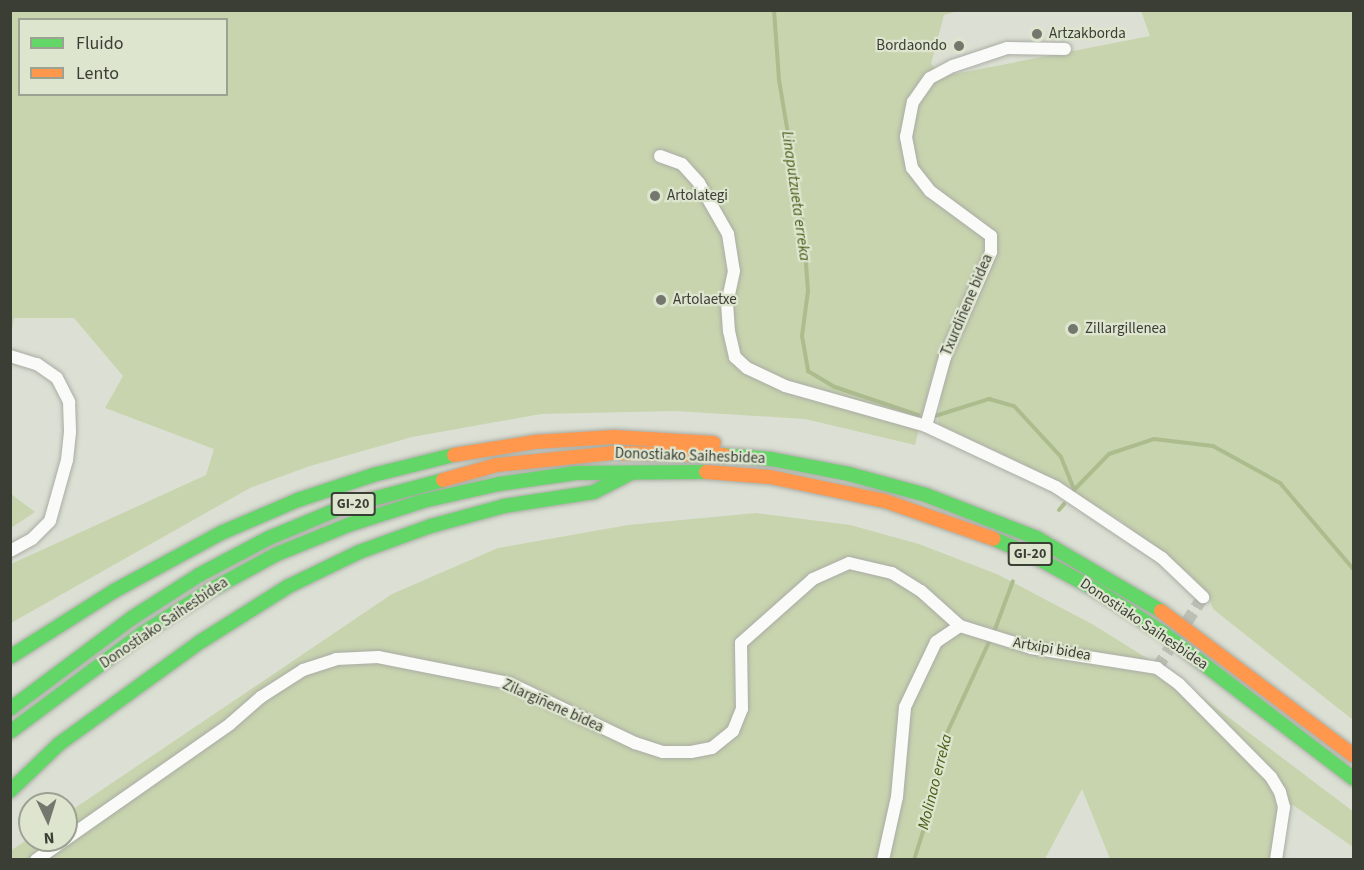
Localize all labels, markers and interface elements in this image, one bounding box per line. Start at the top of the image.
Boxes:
legend [18,18,228,96]
place label: Artzakborda [1049,25,1126,43]
marker: Artzakborda [1030,27,1044,41]
text: Fluido [76,31,123,56]
place label: Bordaondo [876,37,947,55]
marker: Bordaondo [952,39,966,53]
text: Lento [76,61,119,86]
water label: Linaputzueta erreka [777,130,815,262]
place label: Artolategi [667,187,728,205]
marker: Artolategi [648,189,662,203]
street label: Txurdiñene bidea [937,251,997,359]
place label: Artolaetxe [673,291,737,309]
marker: Artolaetxe [654,293,668,307]
place label: Zillargillenea [1085,320,1166,338]
marker: Zillargillenea [1066,322,1080,336]
street label: Donostiako Saihesbidea [614,444,766,468]
road number: GI-20 [330,493,376,515]
road number: GI-20 [1008,543,1052,565]
street label: Donostiako Saihesbidea [97,573,231,673]
street label: Donostiako Saihesbidea [1077,574,1211,674]
street label: Artxipi bidea [1012,633,1092,665]
street label: Zilargiñene bidea [500,676,606,736]
water label: Molinao erreka [914,732,956,832]
north arrow [18,792,78,852]
text: N [43,827,55,849]

